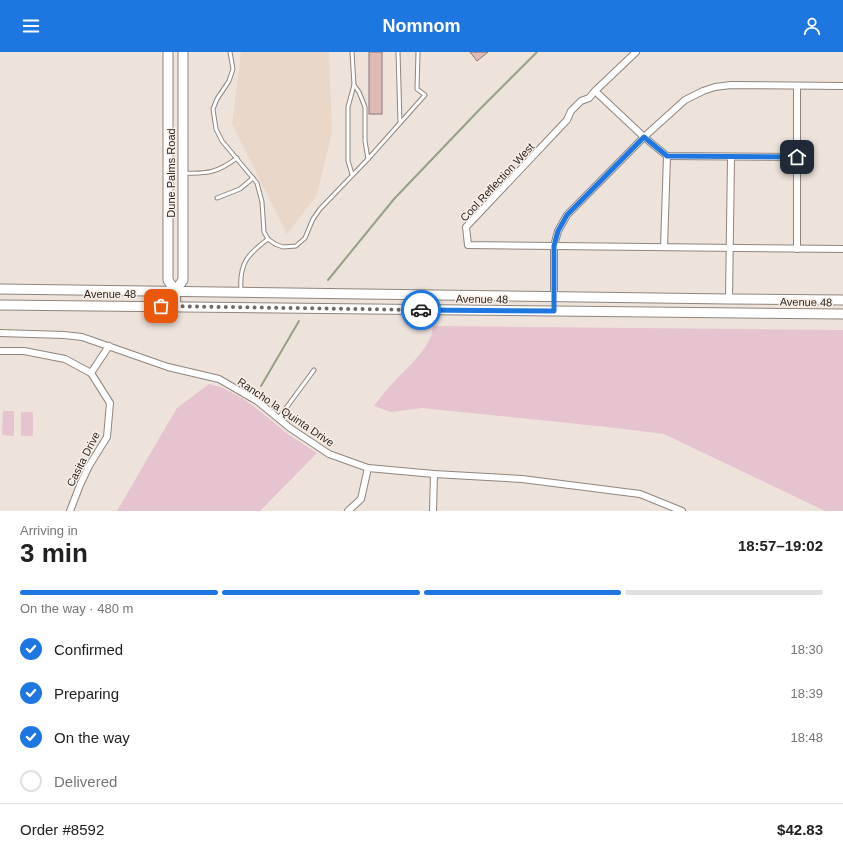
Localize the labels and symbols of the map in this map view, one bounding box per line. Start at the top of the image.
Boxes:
street label: Dune Palms Road [165,128,177,218]
street label: Cool Reflection West [458,140,536,224]
pin [780,140,814,174]
street label: Avenue 48 [84,288,136,300]
pin [144,289,178,323]
courier [401,290,441,330]
street label: Avenue 48 [456,293,508,305]
street label: Avenue 48 [780,296,832,308]
street label: Rancho la Quinta Drive [235,375,337,449]
street label: Casita Drive [64,430,102,488]

